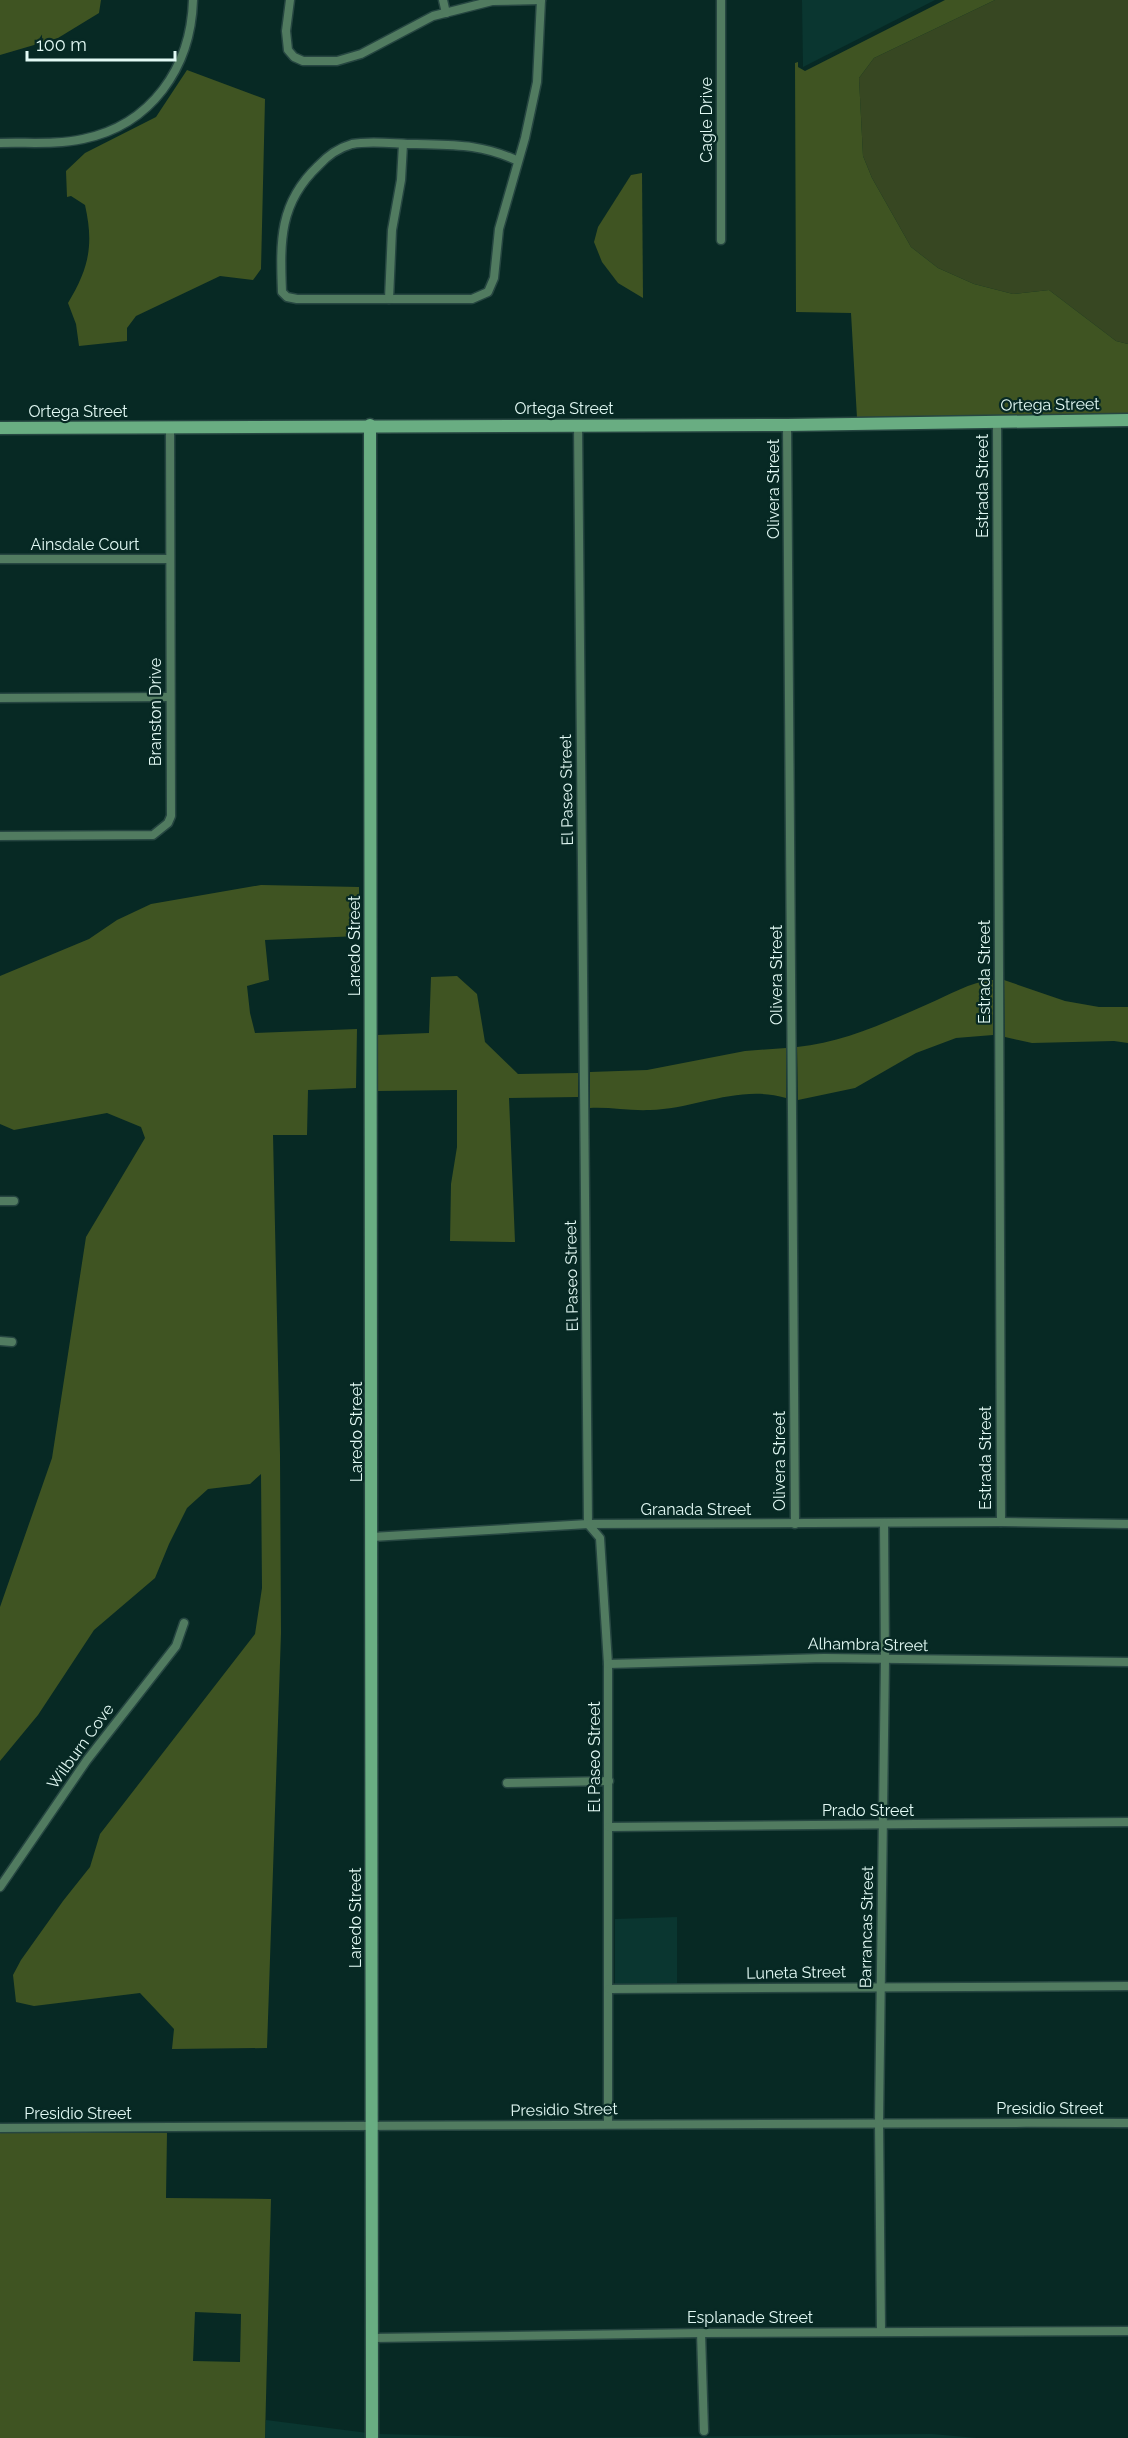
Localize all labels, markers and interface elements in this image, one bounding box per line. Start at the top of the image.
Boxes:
scale bar [27,24,176,62]
text: 100 m [36,34,87,55]
street label: Cagle Drive [697,77,716,163]
street label: Ortega Street [1000,394,1100,415]
street label: Ortega Street [514,399,614,418]
street label: Ortega Street [28,402,128,421]
street label: Estrada Street [973,433,992,538]
street label: Olivera Street [764,438,783,539]
street label: Ainsdale Court [31,535,140,554]
street label: Branston Drive [146,658,165,766]
street label: El Paseo Street [556,734,577,846]
street label: Laredo Street [345,895,364,996]
street label: Estrada Street [975,919,994,1024]
street label: Olivera Street [767,924,786,1025]
street label: El Paseo Street [561,1220,582,1332]
street label: Laredo Street [347,1381,366,1482]
street label: Estrada Street [976,1405,995,1510]
street label: Olivera Street [770,1410,789,1511]
street label: Granada Street [641,1500,752,1519]
street label: Alhambra Street [808,1634,929,1655]
street label: Wilburn Cove [43,1700,118,1793]
street label: El Paseo Street [585,1701,604,1813]
street label: Prado Street [822,1801,915,1820]
street label: Barrancas Street [856,1865,877,1988]
street label: Laredo Street [346,1867,365,1968]
street label: Luneta Street [746,1962,847,1983]
street label: Presidio Street [510,2099,618,2120]
street label: Presidio Street [996,2099,1104,2118]
street label: Presidio Street [24,2104,132,2123]
street label: Esplanade Street [687,2308,814,2327]

